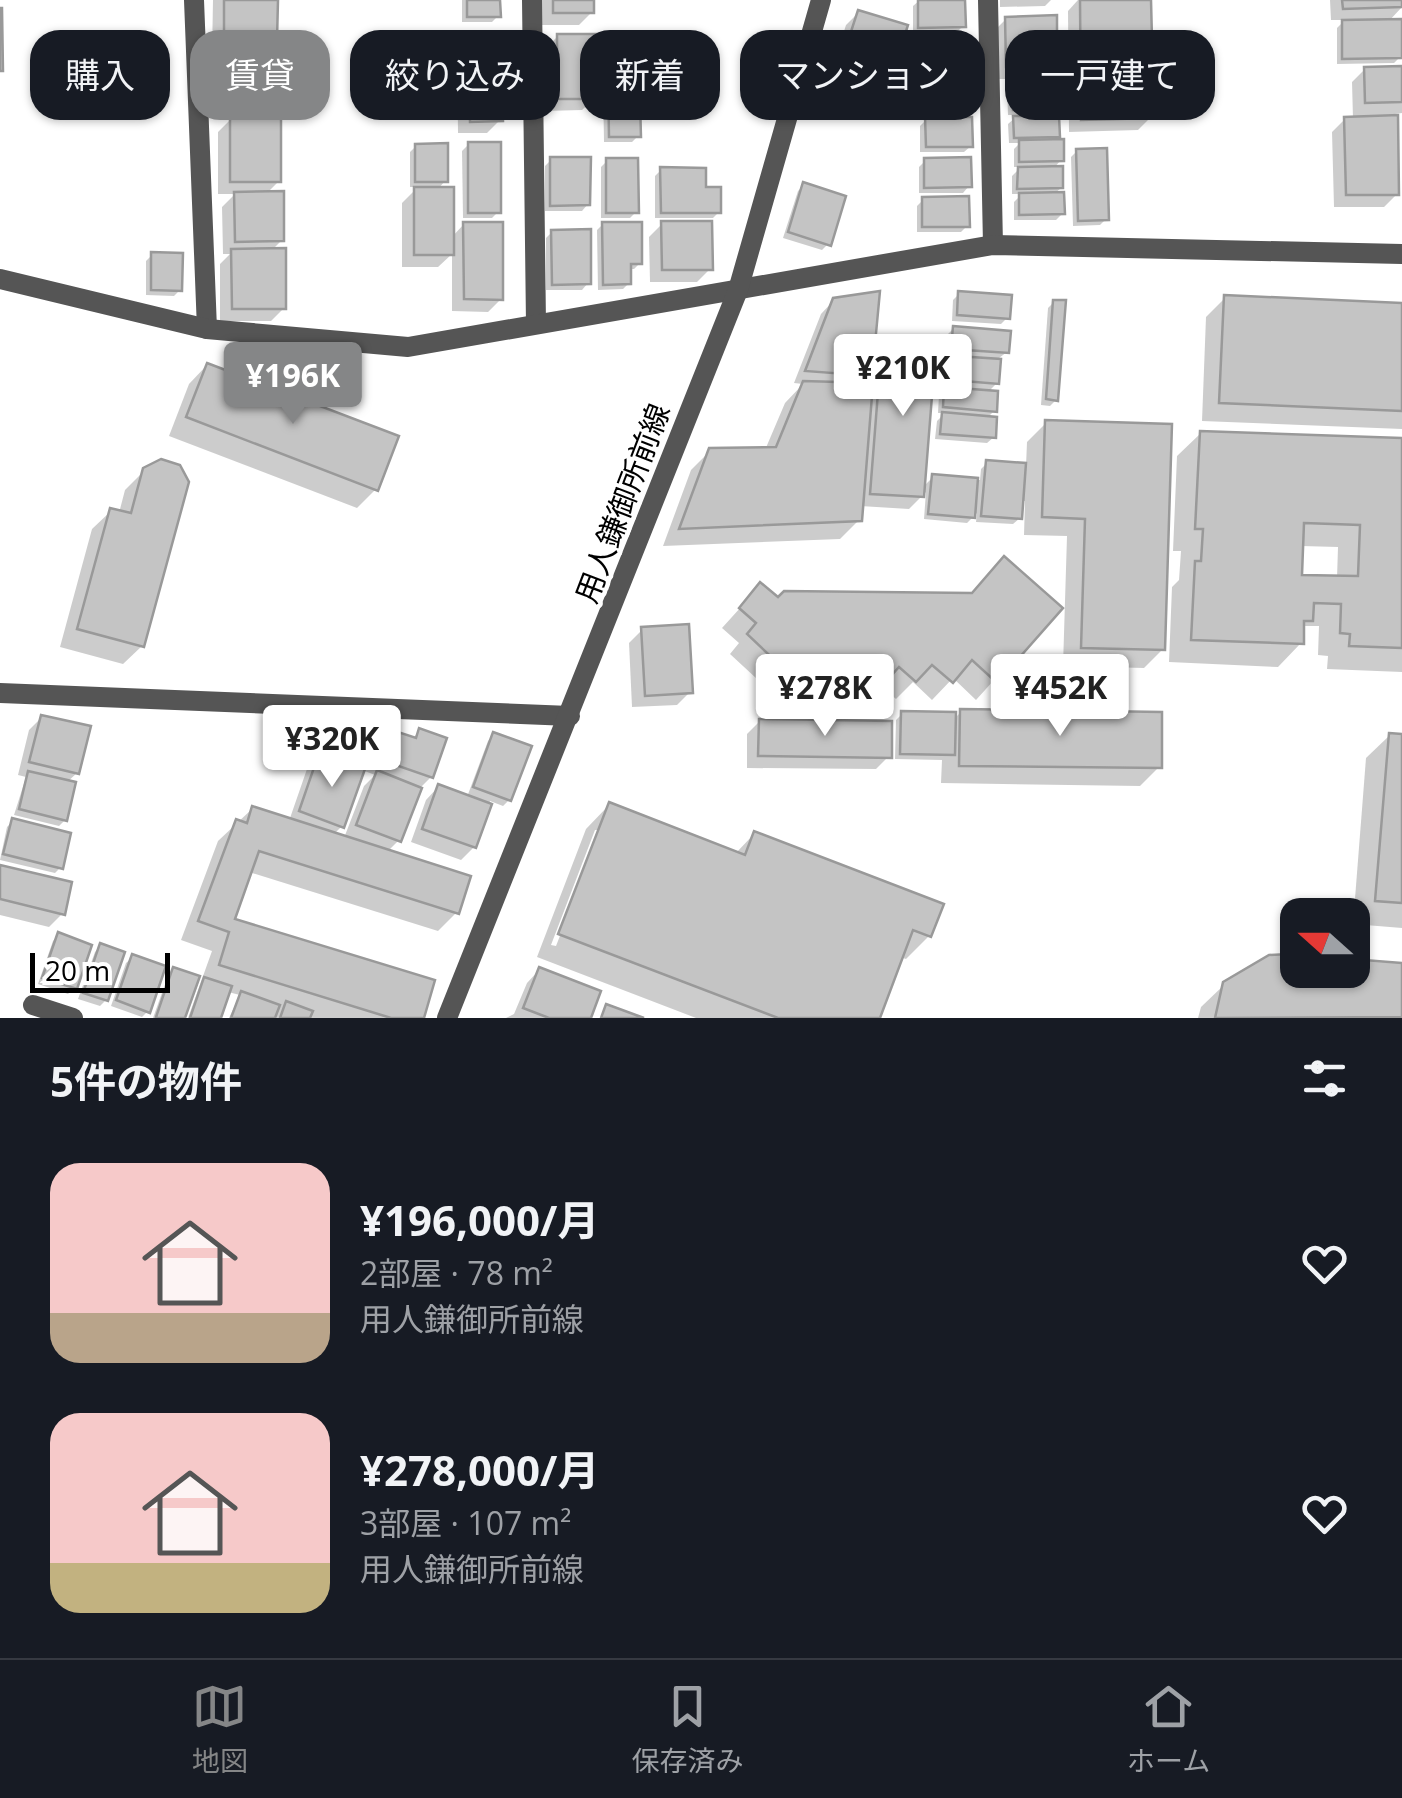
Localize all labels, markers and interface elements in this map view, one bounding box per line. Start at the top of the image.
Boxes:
chip: 購入 [30,30,170,120]
chip: 賃貸 [190,30,330,120]
chip: 絞り込み [350,30,560,120]
chip: 新着 [580,30,720,120]
chip: マンション [740,30,985,120]
chip: 一戸建て [1005,30,1215,120]
pin: ¥210K [833,334,973,419]
pin: ¥196K [223,342,363,427]
text: ¥210K [856,345,950,388]
text: ¥196K [246,353,340,396]
street label: 用人鎌御所前線 [565,398,679,608]
pin: ¥278K [755,654,895,739]
pin: ¥452K [990,654,1130,739]
text: ¥278K [778,665,872,708]
text: ¥452K [1013,665,1107,708]
pin: ¥320K [262,705,402,790]
text: ¥320K [285,716,379,759]
north arrow [1280,898,1370,988]
map controls [1280,898,1370,988]
scale bar [30,948,170,993]
text: 20 m [45,951,110,989]
icon: filters [1297,1051,1352,1106]
text: 5件の物件 [50,1052,242,1109]
text: ¥196,000/月 [360,1191,599,1248]
icon: home [130,1203,250,1323]
icon: heart [1297,1236,1352,1291]
text: 2部屋 · 78 m² [360,1251,553,1294]
text: 用人鎌御所前線 [360,1297,584,1340]
text: ¥278,000/月 [360,1441,599,1498]
icon: home [130,1453,250,1573]
icon: heart [1297,1486,1352,1541]
text: 3部屋 · 107 m² [360,1501,571,1544]
text: 用人鎌御所前線 [360,1547,584,1590]
tab: 地図 [192,1679,248,1779]
tab: 保存済み [631,1679,743,1779]
tab: ホーム [1127,1679,1210,1779]

